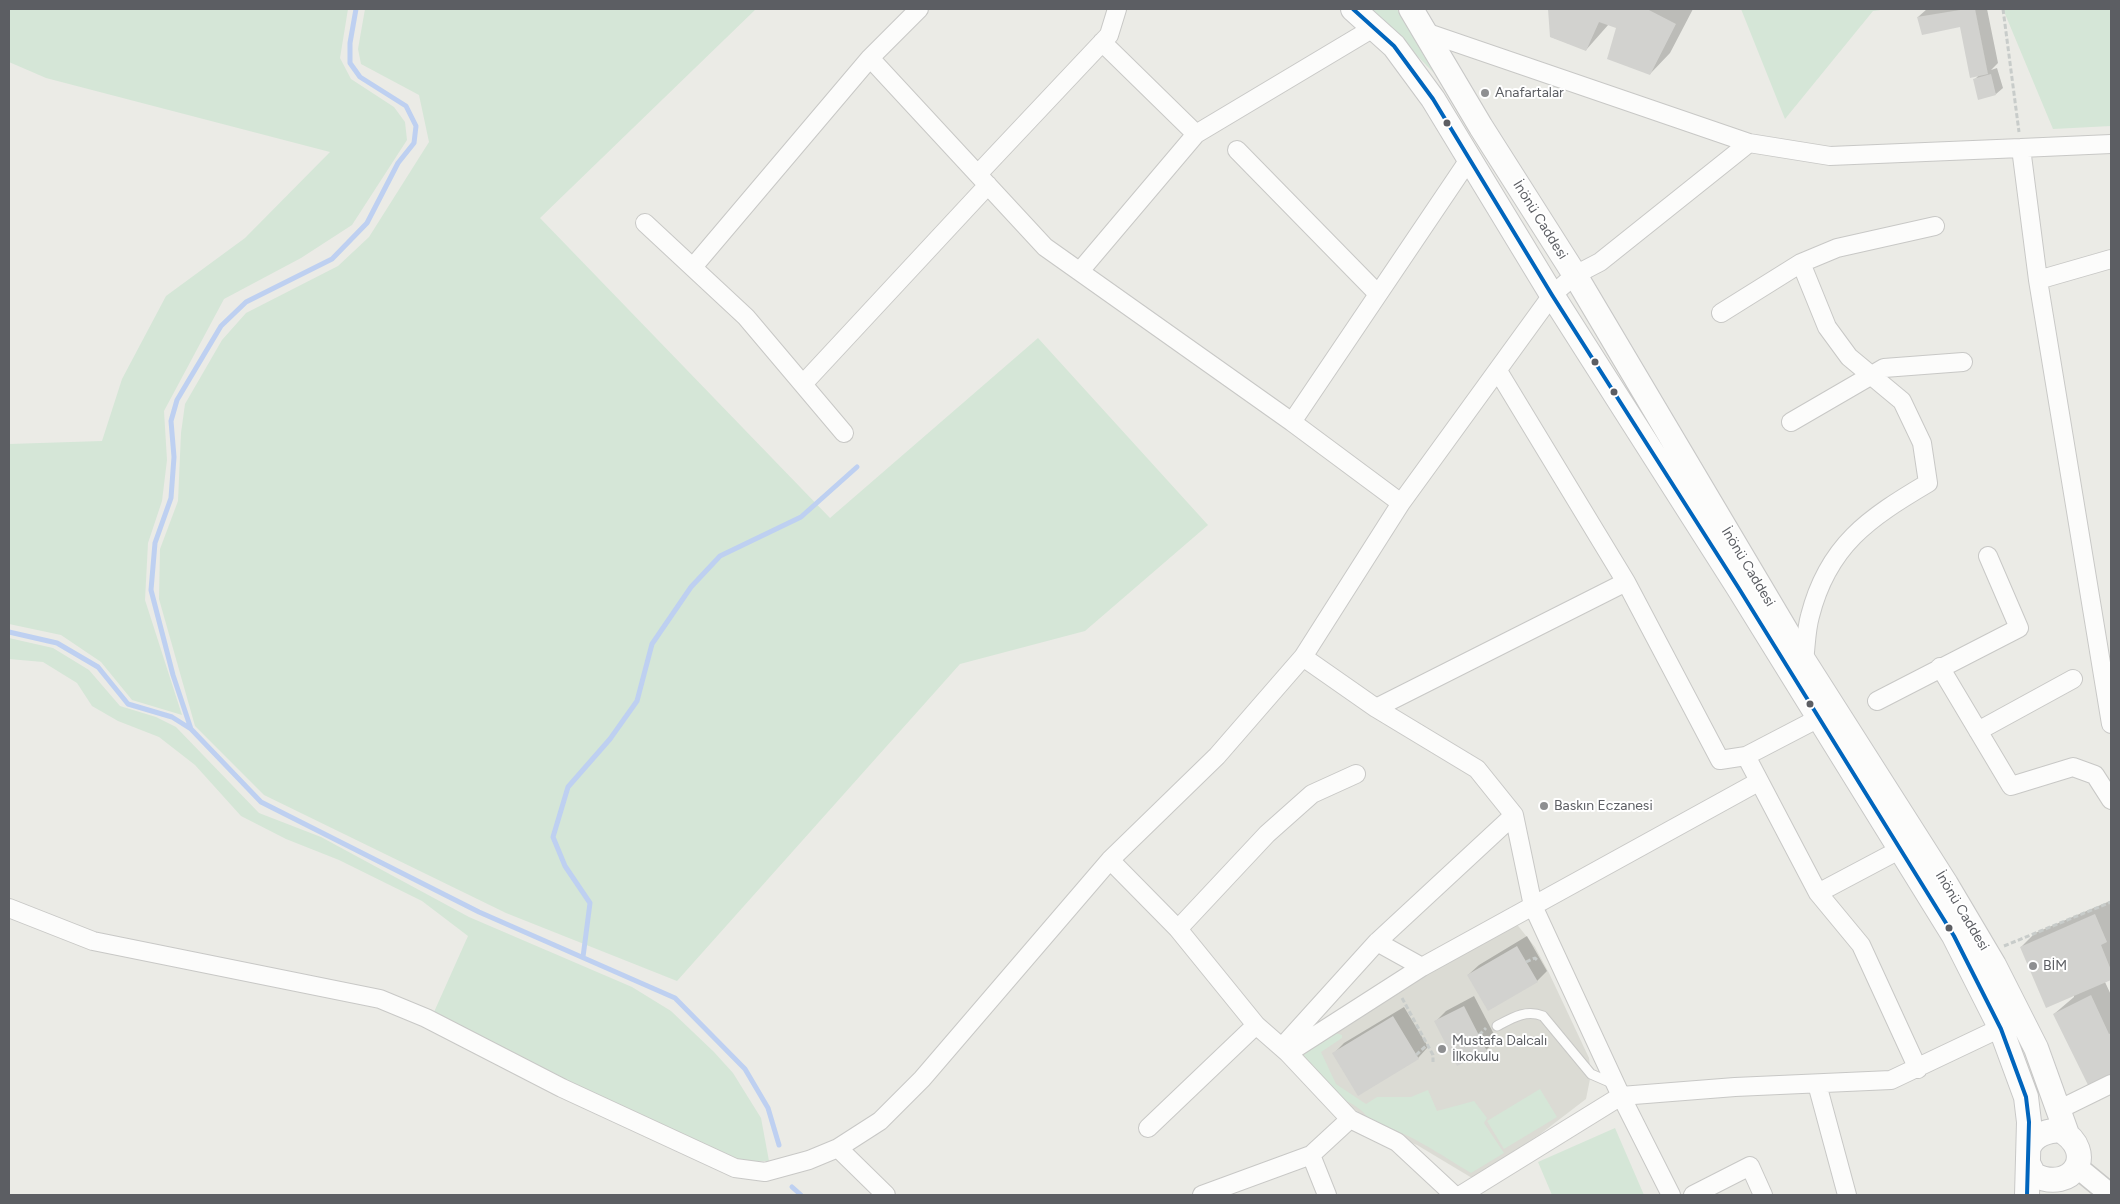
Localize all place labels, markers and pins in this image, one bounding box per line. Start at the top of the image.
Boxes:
place label: Anafartalar [1495,85,1564,101]
marker: Anafartalar [1479,87,1491,99]
unlabelled marker [1442,118,1452,128]
unlabelled marker [1590,357,1600,367]
unlabelled marker [1609,387,1619,397]
unlabelled marker [1805,699,1815,709]
place label: Baskın Eczanesi [1554,798,1653,814]
marker: Baskın Eczanesi [1538,800,1550,812]
unlabelled marker [1944,923,1954,933]
place label: BİM [2043,958,2067,974]
marker: BİM [2027,960,2039,972]
place label: Mustafa Dalcalı İlkokulu [1452,1033,1547,1066]
marker: Mustafa Dalcalı İlkokulu [1436,1043,1448,1055]

